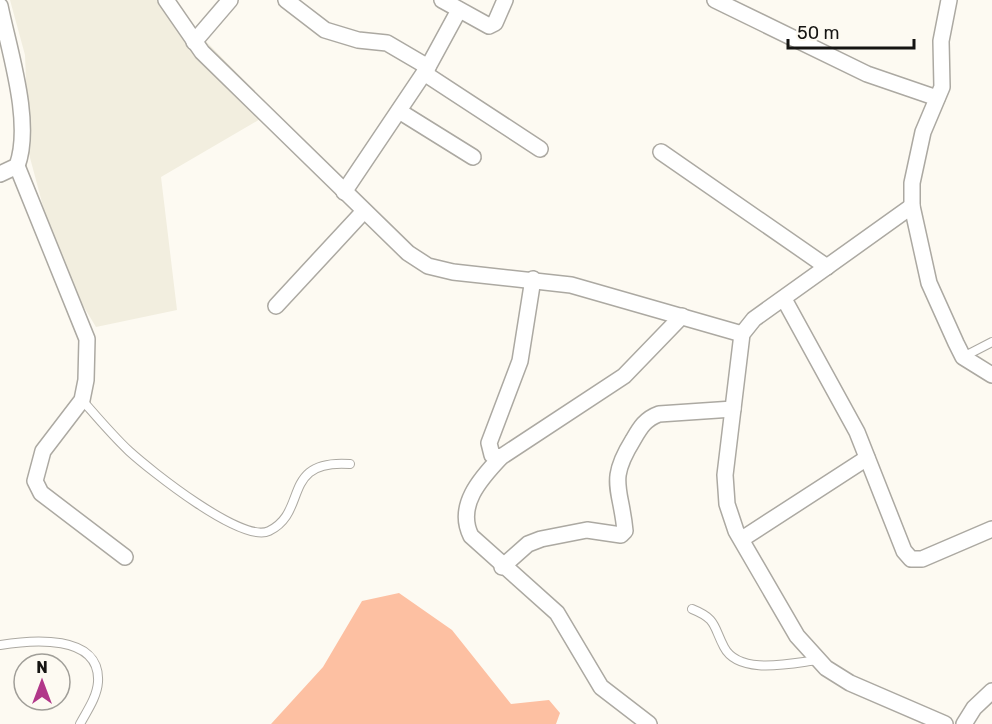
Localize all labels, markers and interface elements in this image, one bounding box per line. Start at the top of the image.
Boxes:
scale bar [788,12,914,50]
text: 50 m [797,22,840,44]
north arrow [12,652,72,712]
text: N [36,658,48,677]

